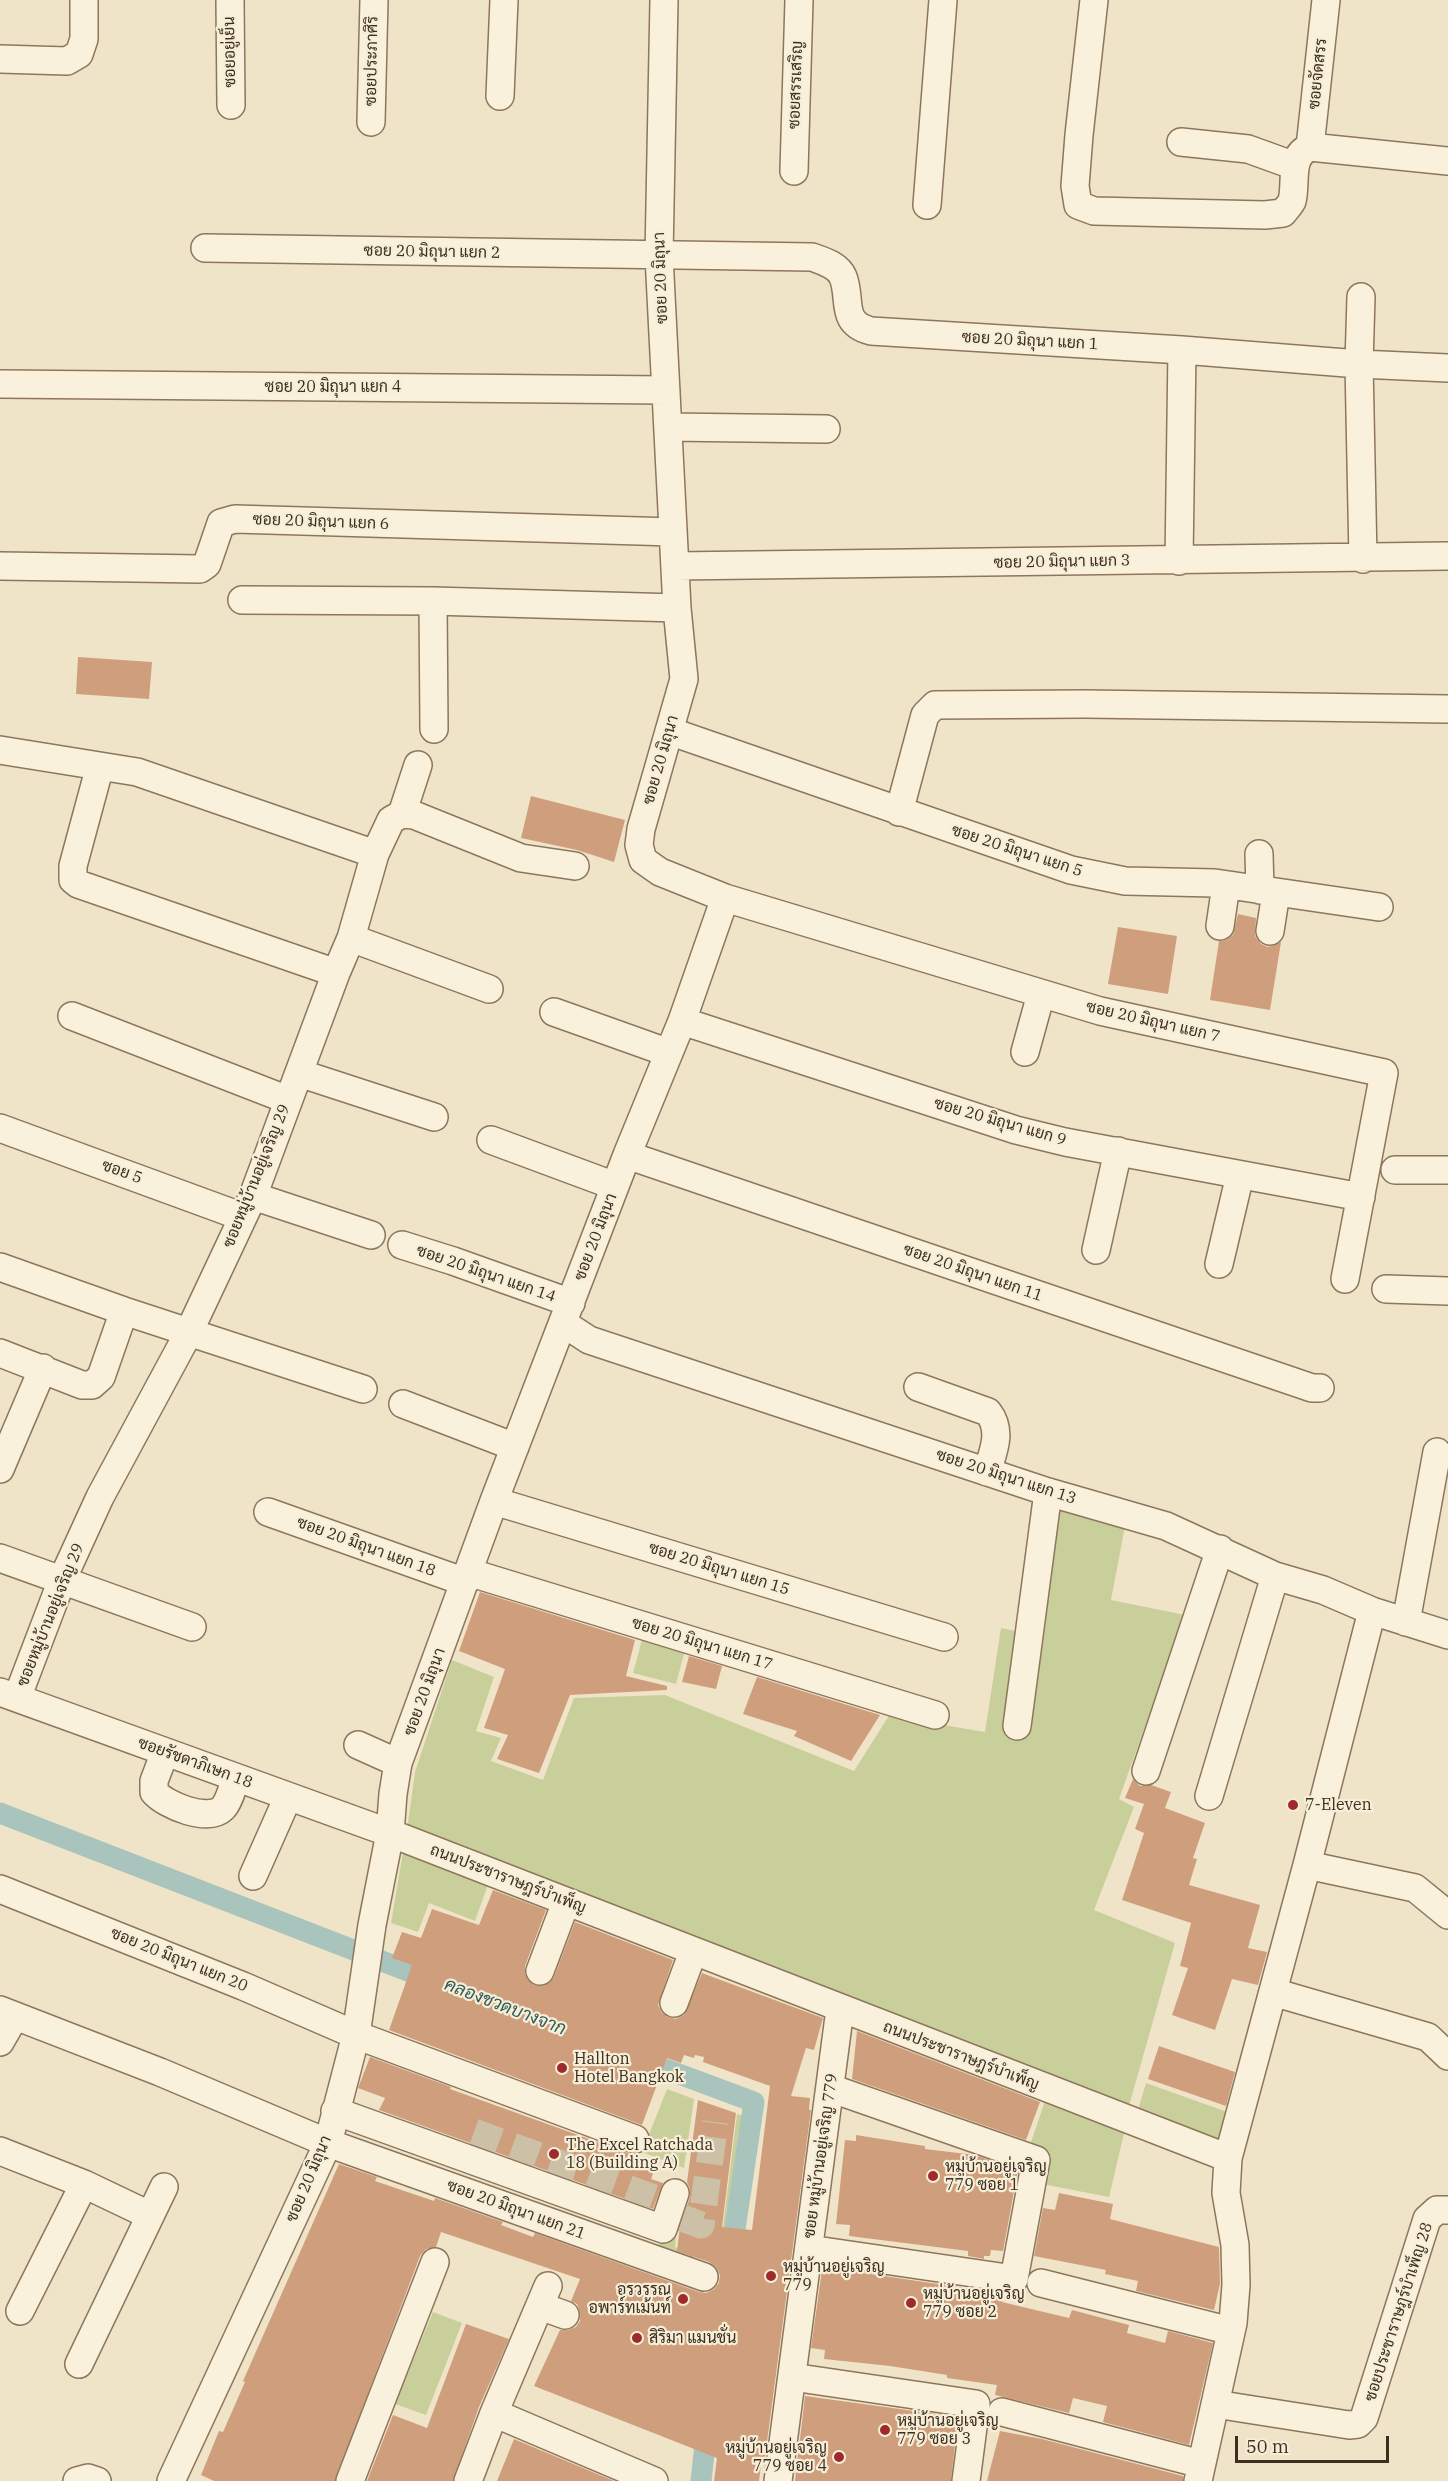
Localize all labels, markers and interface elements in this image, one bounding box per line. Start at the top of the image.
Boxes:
street label: ซอยอยู่เย็น [220,16,240,88]
street label: ซอยประภาศิริ [362,16,382,106]
street label: ซอยจัดสรร [1305,37,1331,111]
street label: ซอยสรรเสริญ [785,40,807,130]
street label: ซอย 20 มิถุนา [650,232,672,324]
street label: ซอย 20 มิถุนา แยก 2 [363,241,501,263]
street label: ซอย 20 มิถุนา แยก 1 [961,328,1099,354]
street label: ซอย 20 มิถุนา แยก 4 [265,377,401,397]
street label: ซอย 20 มิถุนา แยก 6 [252,510,390,534]
street label: ซอย 20 มิถุนา แยก 3 [993,551,1131,573]
street label: ซอย 20 มิถุนา [639,713,683,807]
street label: ซอย 20 มิถุนา แยก 5 [949,821,1085,881]
street label: ซอย 20 มิถุนา แยก 7 [1084,997,1222,1047]
street label: ซอย 20 มิถุนา แยก 9 [932,1094,1068,1150]
street label: ซอยหมู่บ้านอยู่เจริญ 29 [219,1101,295,1251]
street label: ซอย 5 [99,1156,145,1188]
street label: ซอย 20 มิถุนา [571,1191,621,1283]
street label: ซอย 20 มิถุนา แยก 11 [901,1240,1045,1306]
street label: ซอย 20 มิถุนา แยก 14 [414,1241,558,1307]
street label: ซอย 20 มิถุนา แยก 13 [933,1445,1079,1509]
street label: ซอย 20 มิถุนา แยก 18 [294,1513,438,1581]
street label: ซอย 20 มิถุนา แยก 15 [646,1538,792,1600]
street label: ซอยหมู่บ้านอยู่เจริญ 29 [13,1540,89,1690]
street label: ซอย 20 มิถุนา แยก 17 [629,1613,775,1675]
street label: ซอย 20 มิถุนา [400,1645,450,1739]
street label: ซอยรัชดาภิเษก 18 [135,1733,255,1793]
place label: 7-Eleven [1305,1795,1372,1815]
marker: 7-Eleven [1286,1798,1300,1812]
street label: ถนนประชาราษฎร์บำเพ็ญ [427,1840,589,1918]
street label: ซอย 20 มิถุนา แยก 20 [108,1924,250,1996]
water label: คลองชวดบางจาก [441,1974,569,2040]
street label: ถนนประชาราษฎร์บำเพ็ญ [880,2017,1042,2095]
place label: Hallton Hotel Bangkok [574,2049,684,2087]
marker: Hallton Hotel Bangkok [555,2061,569,2075]
street label: ซอย หมู่บ้านอยู่เจริญ 779 [800,2072,842,2240]
street label: ซอย 20 มิถุนา [282,2133,336,2225]
place label: The Excel Ratchada 18 (Building A) [566,2135,713,2173]
marker: The Excel Ratchada 18 (Building A) [547,2147,561,2161]
place label: หมู่บ้านอยู่เจริญ 779 ซอย 1 [945,2157,1047,2195]
marker: หมู่บ้านอยู่เจริญ 779 ซอย 1 [926,2169,940,2183]
street label: ซอย 20 มิถุนา แยก 21 [444,2176,588,2244]
street label: ซอยประชาราษฎร์บำเพ็ญ 28 [1361,2220,1437,2404]
place label: หมู่บ้านอยู่เจริญ 779 [783,2257,885,2295]
marker: หมู่บ้านอยู่เจริญ 779 [764,2269,778,2283]
place label: อรวรรณ อพาร์ทเม้นท์ [589,2280,671,2318]
place label: หมู่บ้านอยู่เจริญ 779 ซอย 2 [923,2284,1025,2322]
marker: อรวรรณ อพาร์ทเม้นท์ [676,2292,690,2306]
marker: หมู่บ้านอยู่เจริญ 779 ซอย 2 [904,2296,918,2310]
place label: สิริมา แมนชั่น [649,2328,736,2348]
marker: สิริมา แมนชั่น [630,2331,644,2345]
place label: หมู่บ้านอยู่เจริญ 779 ซอย 3 [897,2411,999,2449]
marker: หมู่บ้านอยู่เจริญ 779 ซอย 3 [878,2423,892,2437]
scale bar [1238,2424,1392,2462]
text: 50 m [1246,2435,1289,2458]
place label: หมู่บ้านอยู่เจริญ 779 ซอย 4 [725,2438,827,2476]
marker: หมู่บ้านอยู่เจริญ 779 ซอย 4 [832,2450,846,2464]

